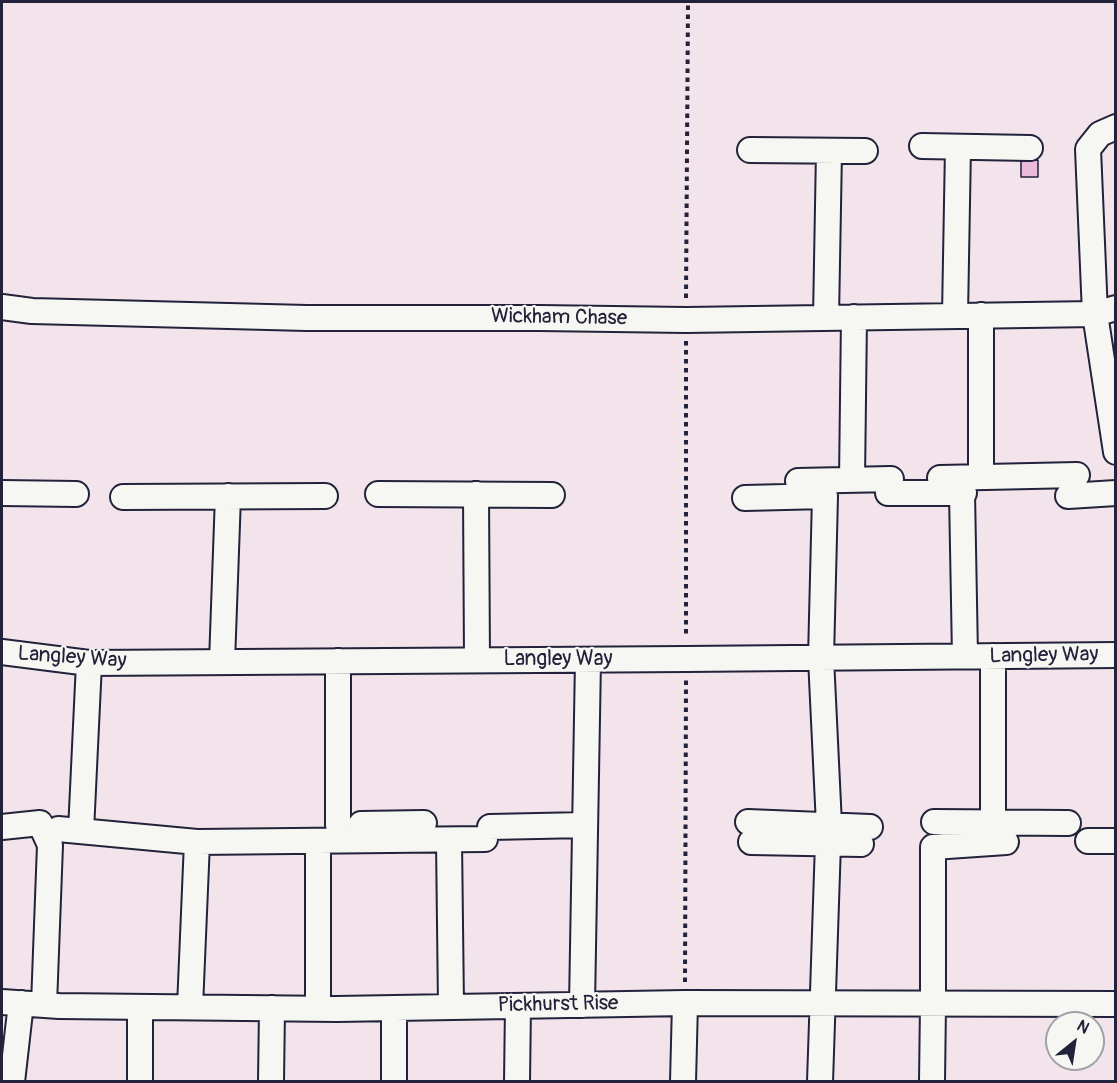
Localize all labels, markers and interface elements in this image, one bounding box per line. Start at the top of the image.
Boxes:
street label: Wickham Chase [491,304,627,332]
street label: Langley Way [17,642,127,674]
street label: Langley Way [989,642,1099,670]
street label: Langley Way [504,647,612,673]
street label: Pickhurst Rise [497,991,619,1019]
north arrow [1045,1011,1105,1071]
text: N [1073,1016,1093,1039]

